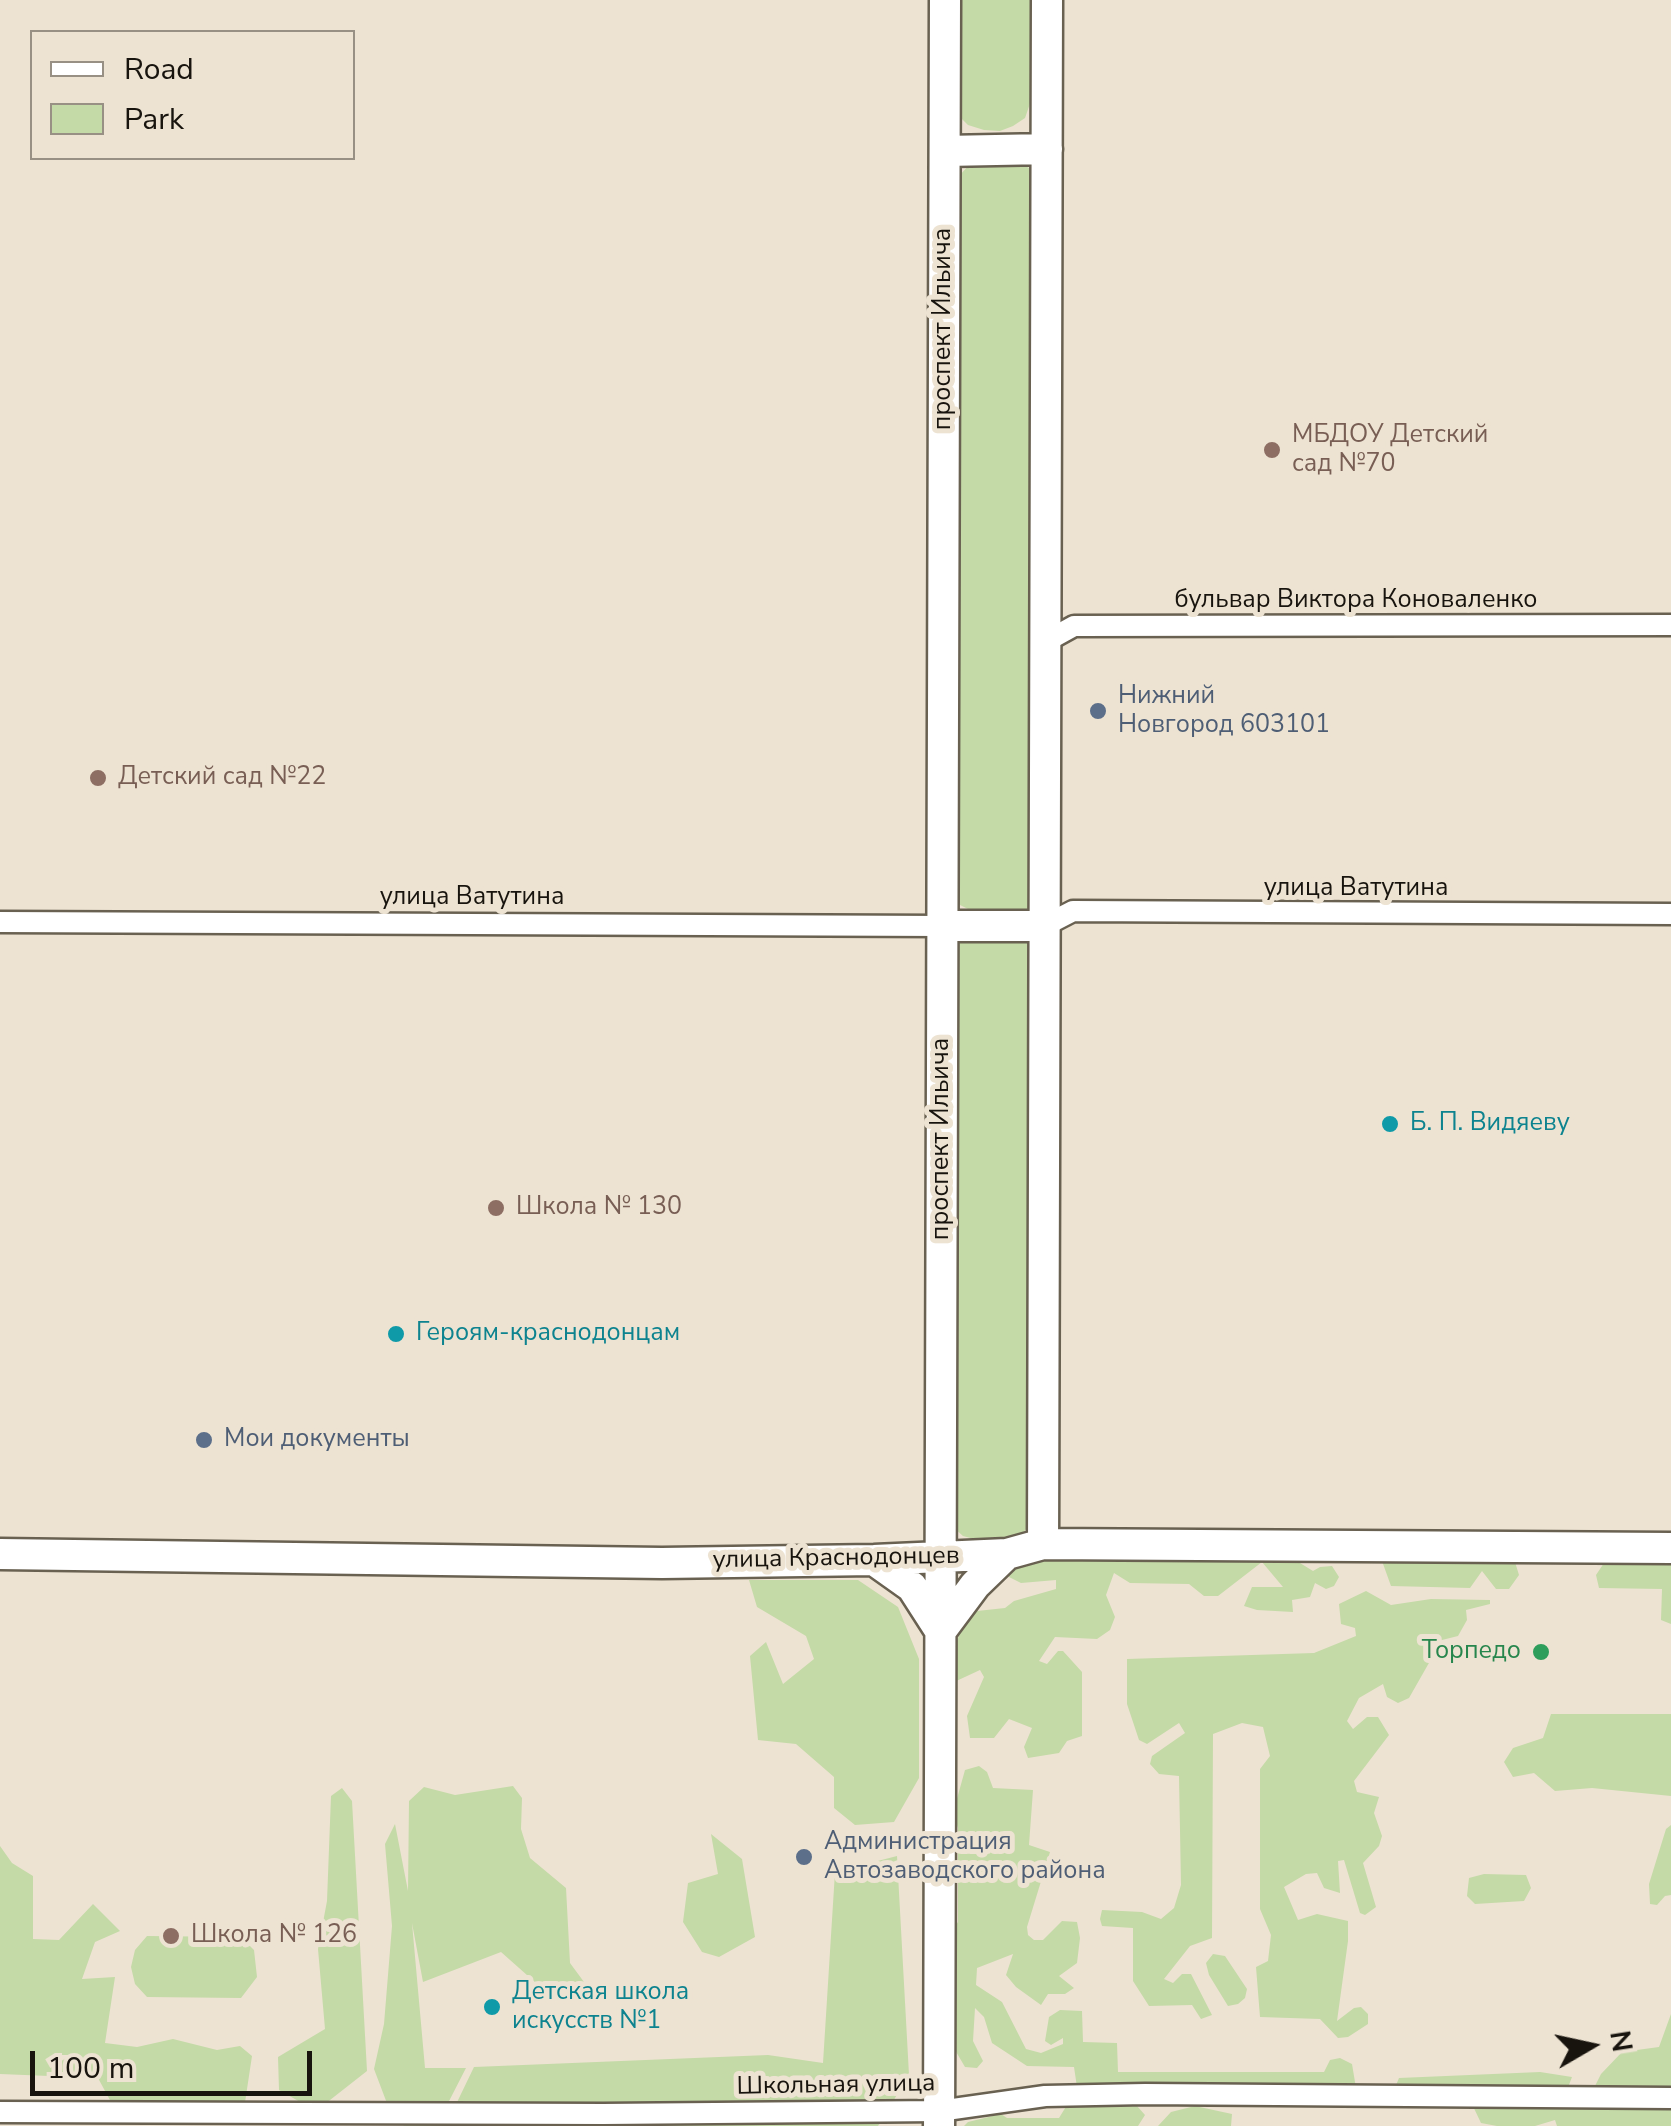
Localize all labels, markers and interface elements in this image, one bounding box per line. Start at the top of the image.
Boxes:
legend [30,30,355,160]
text: Road [124,49,194,90]
text: Park [124,99,184,140]
street label: проспект Ильича [929,228,959,430]
place label: МБДОУ Детский сад №70 [1292,421,1488,480]
marker: МБДОУ Детский сад №70 [1261,439,1283,461]
street label: бульвар Виктора Коноваленко [1175,586,1537,616]
place label: Нижний Новгород 603101 [1118,682,1330,741]
marker: Нижний Новгород 603101 [1087,700,1109,722]
place label: Детский сад №22 [118,763,326,793]
marker: Детский сад №22 [87,767,109,789]
street label: улица Ватутина [1264,874,1448,904]
street label: улица Ватутина [380,883,564,913]
street label: проспект Ильича [927,1038,957,1240]
place label: Б. П. Видяеву [1410,1109,1570,1139]
marker: Б. П. Видяеву [1379,1113,1401,1135]
place label: Школа № 130 [516,1193,682,1223]
marker: Школа № 130 [485,1197,507,1219]
place label: Героям-краснодонцам [416,1319,680,1349]
marker: Героям-краснодонцам [385,1323,407,1345]
place label: Мои документы [224,1425,410,1455]
marker: Мои документы [193,1429,215,1451]
street label: улица Краснодонцев [712,1542,960,1576]
place label: Торпедо [1422,1637,1521,1667]
marker: Торпедо [1530,1641,1552,1663]
place label: Администрация Автозаводского района [824,1828,1106,1887]
marker: Администрация Автозаводского района [793,1846,815,1868]
place label: Школа № 126 [191,1921,357,1951]
marker: Школа № 126 [160,1925,182,1947]
place label: Детская школа искусств №1 [512,1978,689,2037]
marker: Детская школа искусств №1 [481,1996,503,2018]
north arrow [1541,1996,1641,2096]
text: N [1600,2028,1641,2055]
scale bar [35,2031,318,2093]
text: 100 m [47,2048,134,2089]
street label: Школьная улица [736,2069,936,2103]

